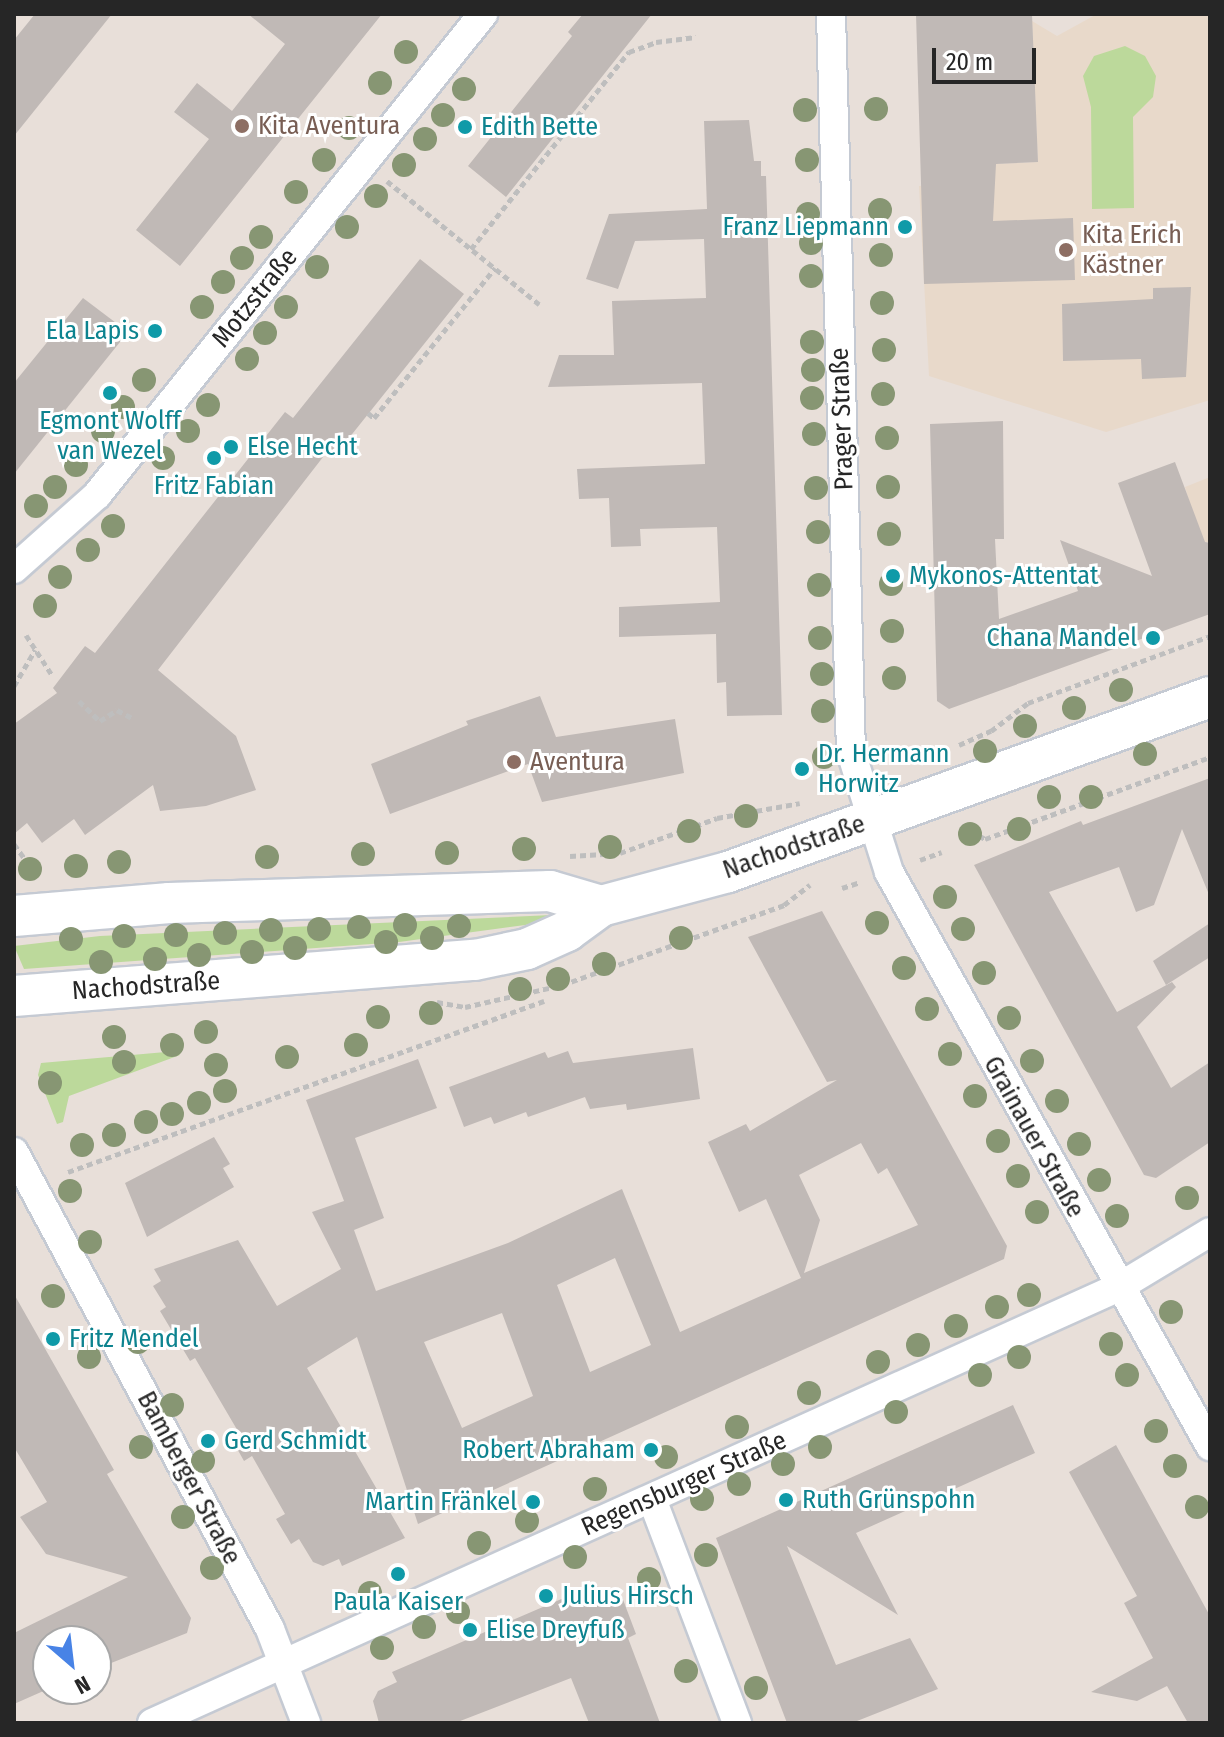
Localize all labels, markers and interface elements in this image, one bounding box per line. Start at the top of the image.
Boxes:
scale bar [936,32,1040,82]
text: 20 m [946,48,993,76]
place label: Kita Aventura [258,110,400,142]
place label: Edith Bette [481,111,598,143]
marker: Kita Aventura [233,117,251,135]
marker: Edith Bette [456,118,474,136]
place label: Franz Liepmann [723,211,889,243]
marker: Franz Liepmann [896,218,914,236]
place label: Kita Erich Kästner [1082,219,1182,280]
marker: Kita Erich Kästner [1057,241,1075,259]
street label: Motzstraße [206,242,304,354]
place label: Ela Lapis [46,315,139,347]
marker: Ela Lapis [146,322,164,340]
street label: Prager Straße [824,347,860,491]
marker: Egmont Wolff van Wezel [101,384,119,402]
place label: Egmont Wolff van Wezel [39,405,181,466]
place label: Else Hecht [247,431,358,463]
marker: Else Hecht [222,438,240,456]
marker: Fritz Fabian [205,449,223,467]
place label: Fritz Fabian [154,470,274,502]
place label: Mykonos-Attentat [909,560,1099,592]
marker: Mykonos-Attentat [884,567,902,585]
place label: Chana Mandel [986,622,1137,654]
marker: Chana Mandel [1144,629,1162,647]
place label: Dr. Hermann Horwitz [818,738,950,800]
place label: Aventura [530,746,625,778]
marker: Aventura [505,753,523,771]
marker: Dr. Hermann Horwitz [793,760,811,778]
street label: Nachodstraße [719,808,869,886]
street label: Nachodstraße [71,965,221,1007]
street label: Grainauer Straße [977,1051,1091,1223]
place label: Fritz Mendel [69,1323,199,1355]
marker: Fritz Mendel [44,1330,62,1348]
street label: Bamberger Straße [130,1386,248,1570]
place label: Gerd Schmidt [224,1425,367,1457]
street label: Regensburger Straße [577,1425,791,1543]
marker: Gerd Schmidt [199,1432,217,1450]
place label: Robert Abraham [462,1434,635,1466]
marker: Robert Abraham [642,1441,660,1459]
place label: Ruth Grünspohn [802,1484,975,1516]
place label: Martin Fränkel [365,1486,517,1518]
marker: Ruth Grünspohn [777,1491,795,1509]
marker: Martin Fränkel [524,1493,542,1511]
marker: Paula Kaiser [389,1565,407,1583]
place label: Julius Hirsch [562,1580,694,1612]
place label: Paula Kaiser [333,1586,463,1618]
marker: Julius Hirsch [537,1587,555,1605]
place label: Elise Dreyfuß [486,1614,625,1646]
marker: Elise Dreyfuß [461,1621,479,1639]
north arrow [32,1625,112,1705]
text: N [70,1670,95,1700]

